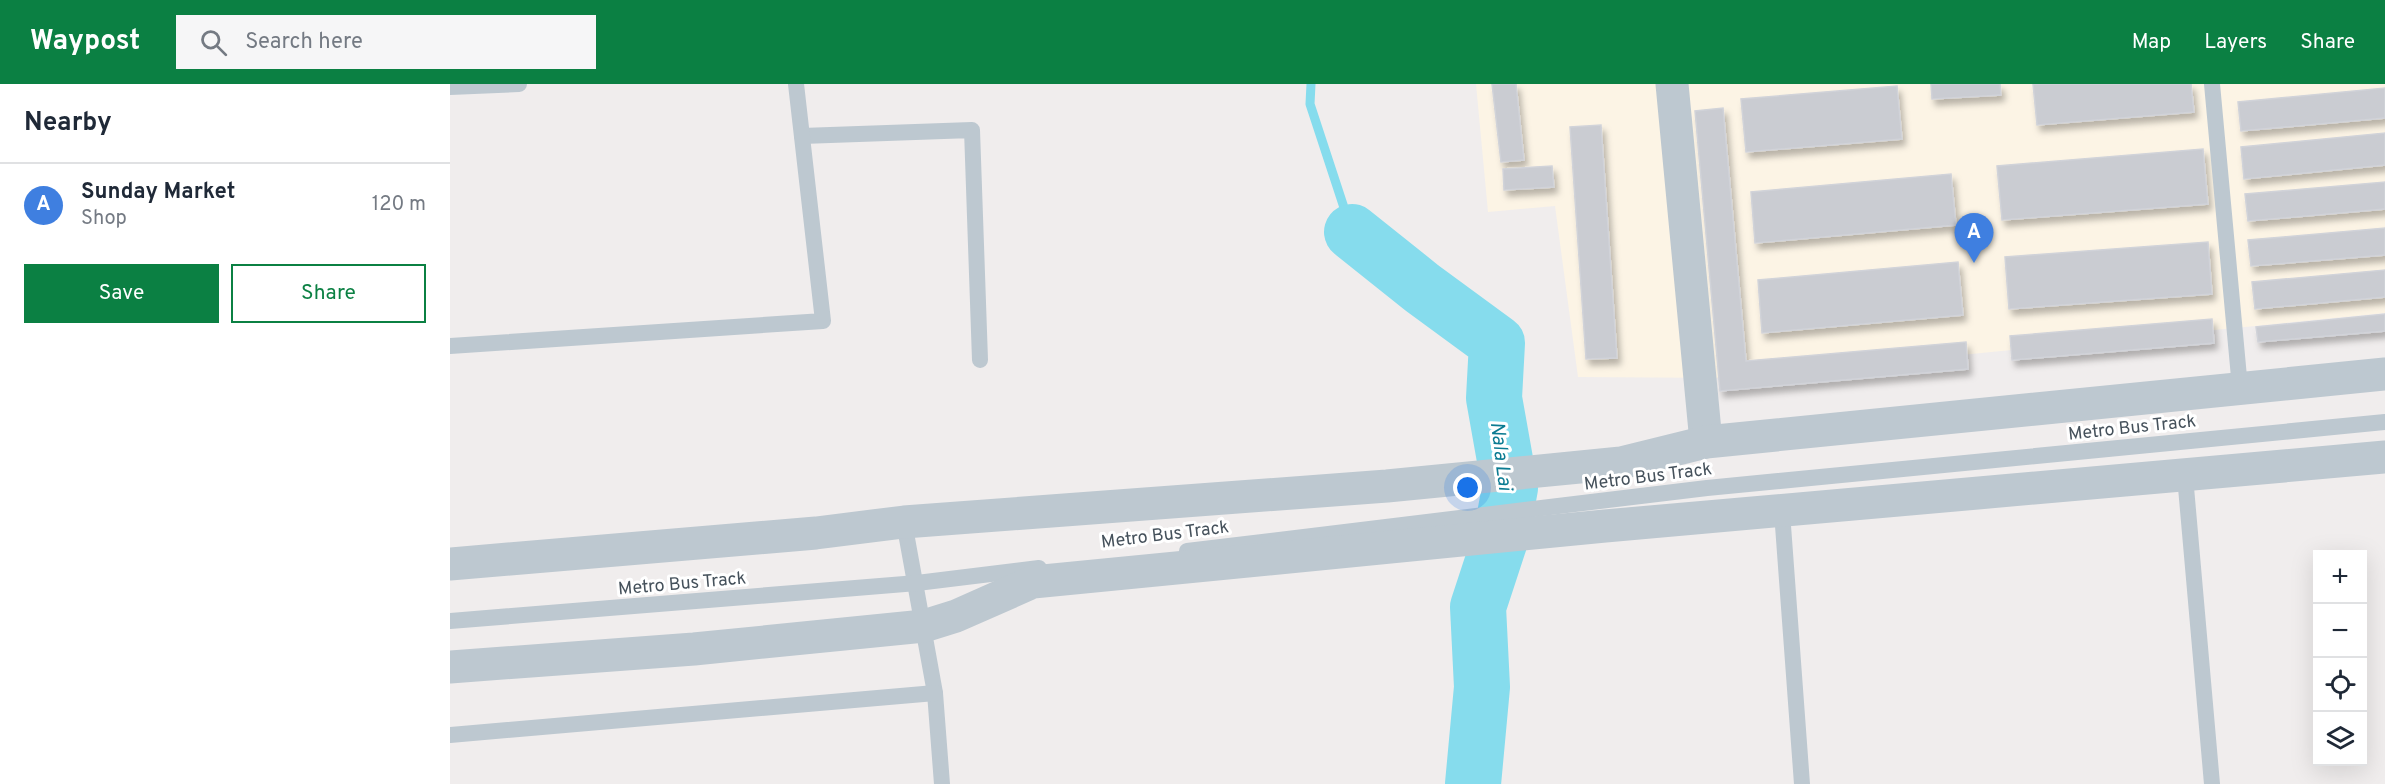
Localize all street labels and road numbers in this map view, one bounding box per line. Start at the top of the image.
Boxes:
street label: Metro Bus Track [2067,410,2197,447]
street label: Metro Bus Track [1583,458,1713,497]
street label: Metro Bus Track [1100,516,1230,555]
street label: Metro Bus Track [617,567,747,602]

